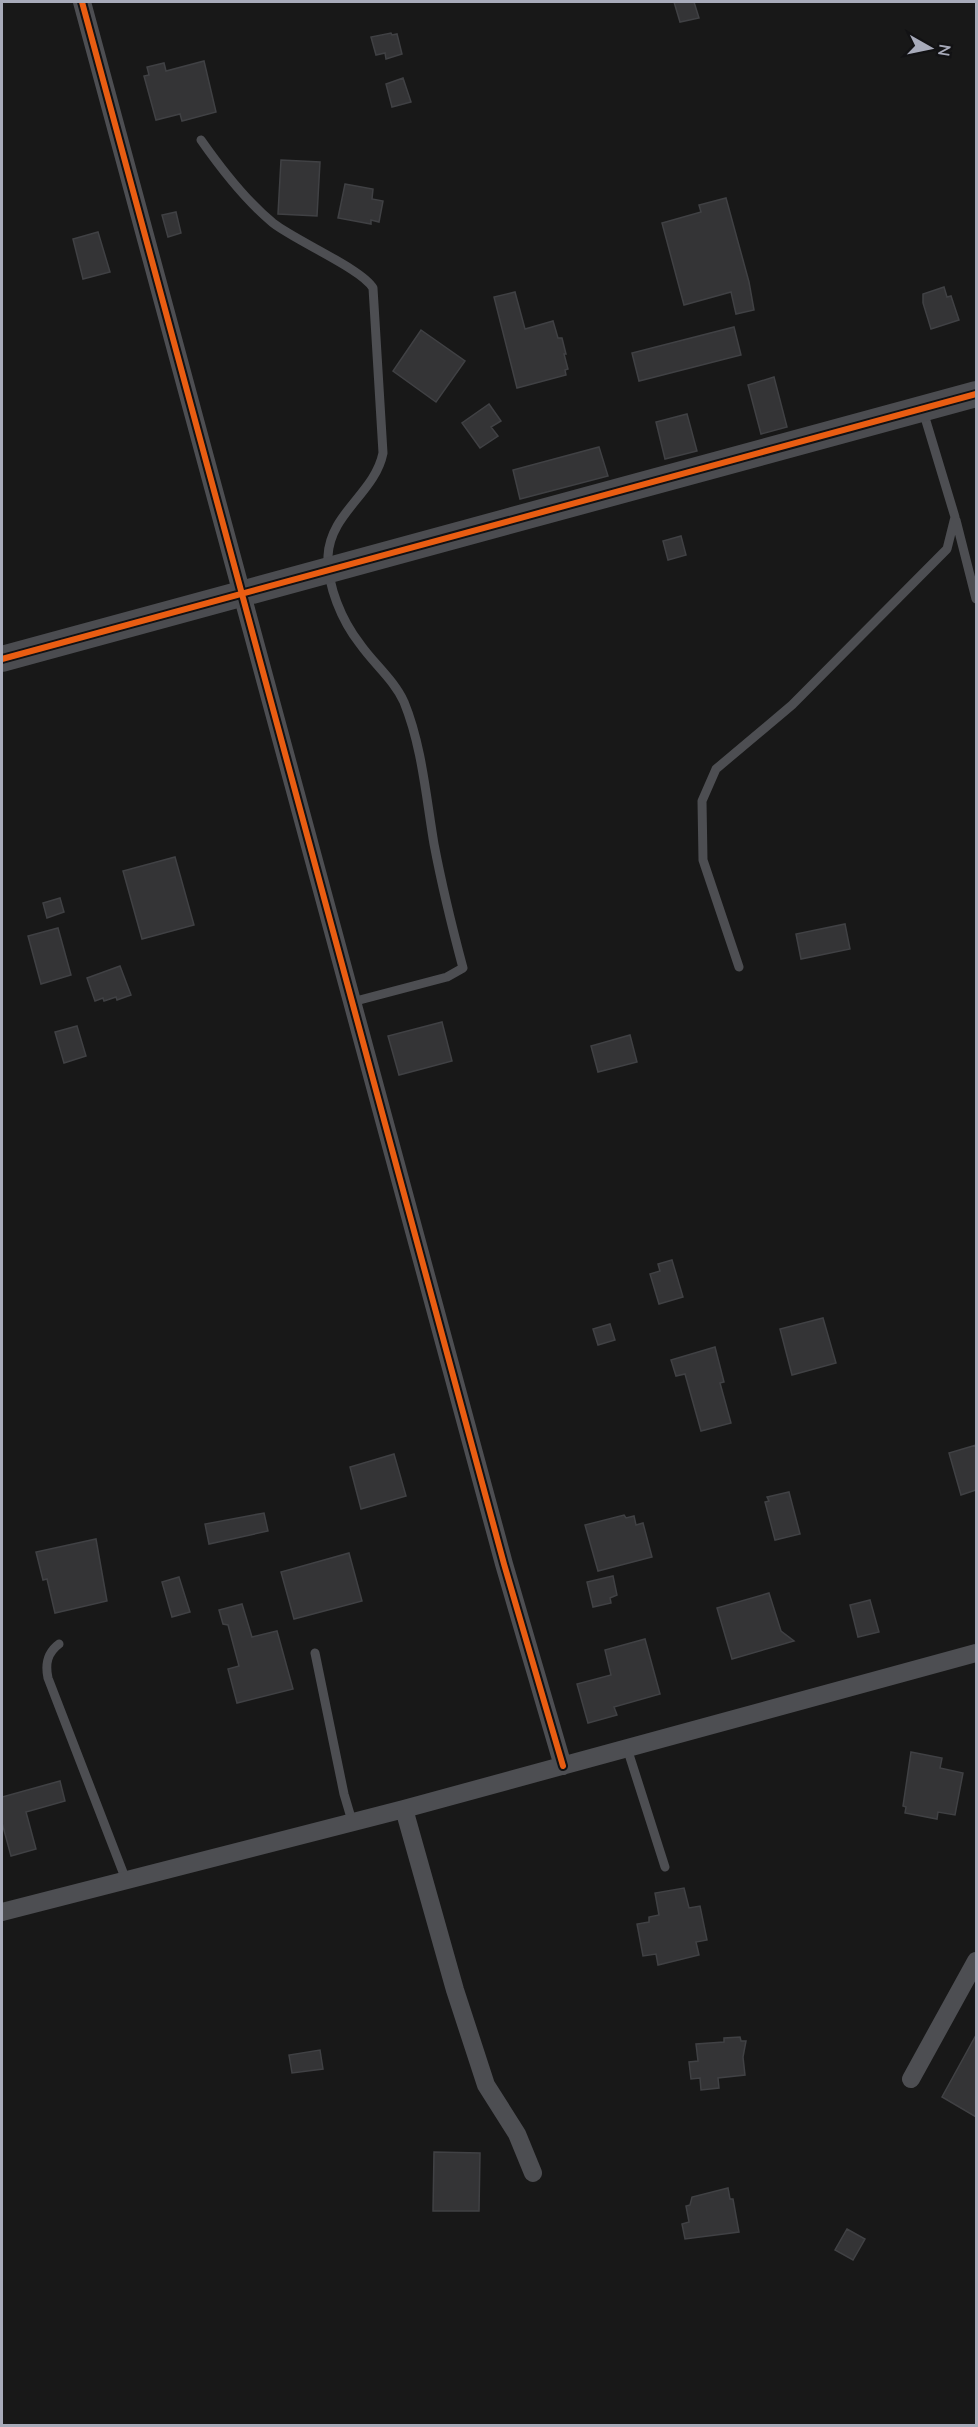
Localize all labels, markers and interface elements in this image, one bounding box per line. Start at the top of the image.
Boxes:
north arrow [900,18,960,78]
text: N [932,43,956,58]

